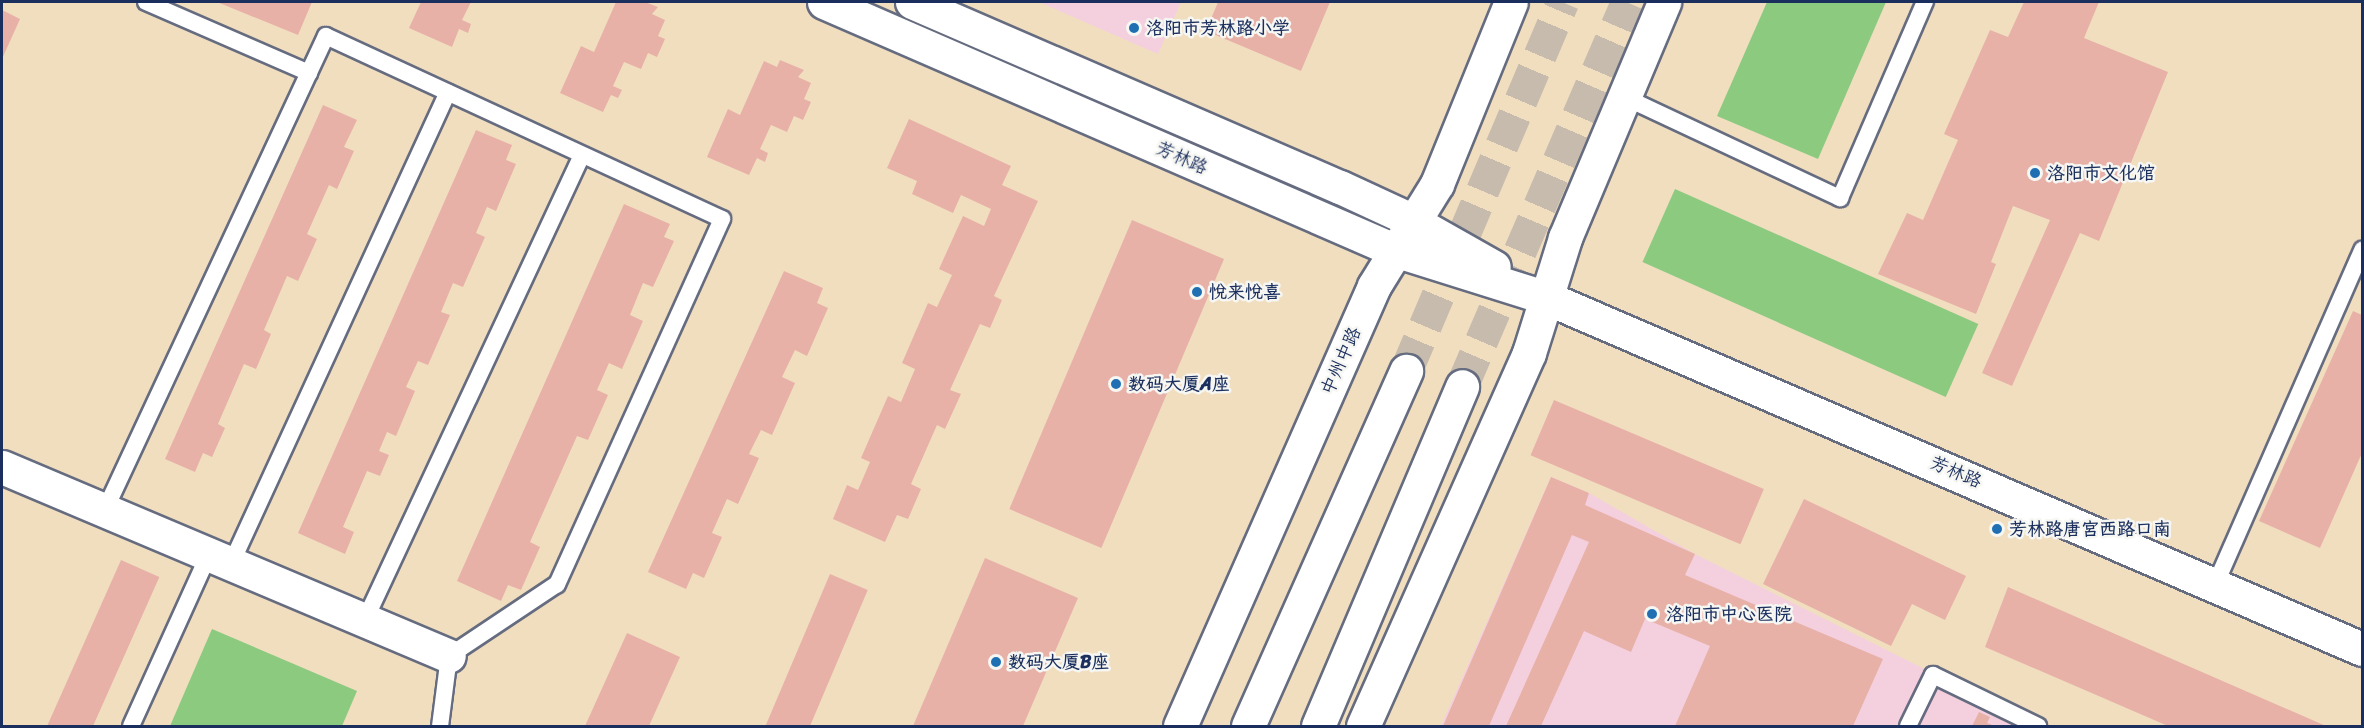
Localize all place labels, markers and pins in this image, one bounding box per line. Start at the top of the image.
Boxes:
place label: 洛阳市芳林路小学 [1146,17,1290,39]
marker: 洛阳市芳林路小学 [1127,21,1141,35]
place label: 洛阳市文化馆 [2047,162,2155,184]
marker: 洛阳市文化馆 [2028,166,2042,180]
place label: 悦来悦喜 [1209,281,1281,303]
marker: 悦来悦喜 [1190,285,1204,299]
place label: 数码大厦A座 [1128,373,1230,395]
marker: 数码大厦A座 [1109,377,1123,391]
place label: 芳林路唐宫西路口南 [2009,518,2171,540]
marker: 芳林路唐宫西路口南 [1990,522,2004,536]
place label: 洛阳市中心医院 [1666,603,1792,625]
marker: 洛阳市中心医院 [1643,605,1661,623]
place label: 数码大厦B座 [1008,651,1109,673]
marker: 数码大厦B座 [989,655,1003,669]

